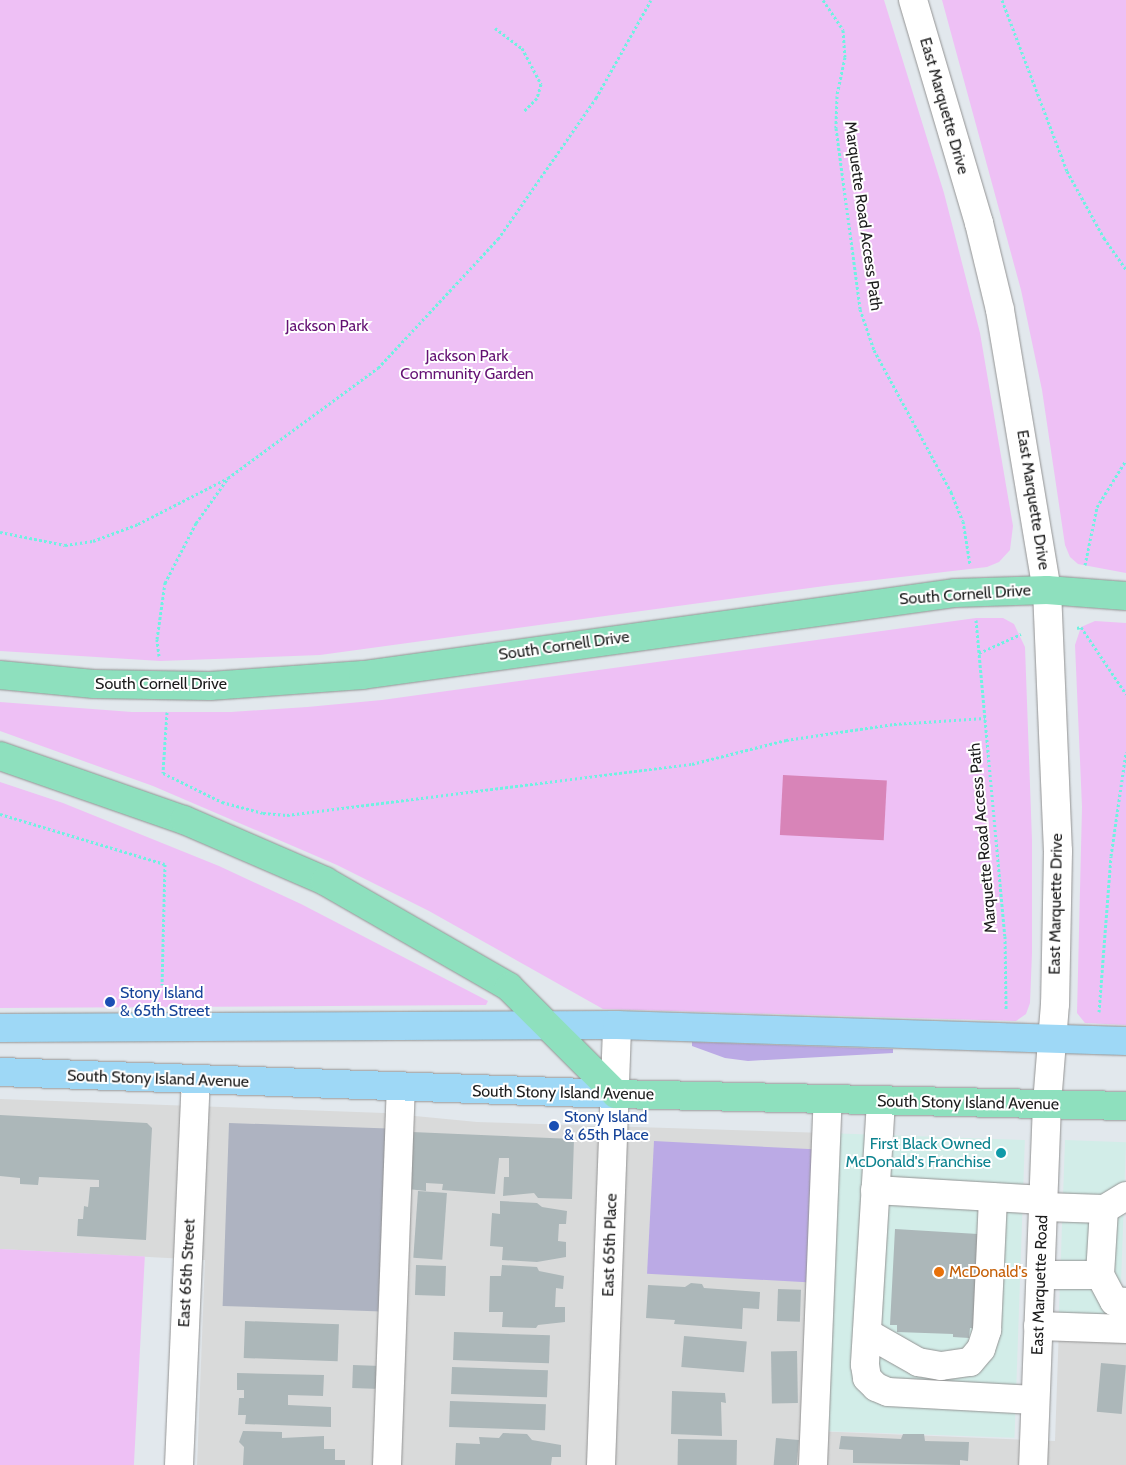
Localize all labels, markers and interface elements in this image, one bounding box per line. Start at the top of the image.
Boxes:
street label: East Marquette Drive [915,35,973,177]
street label: Marquette Road Access Path [840,120,886,312]
park label: Jackson Park [286,316,368,336]
park label: Jackson Park Community Garden [400,346,534,384]
street label: East Marquette Drive [1012,429,1054,571]
street label: South Cornell Drive [899,581,1031,609]
street label: South Cornell Drive [497,627,631,665]
street label: South Cornell Drive [95,674,227,694]
street label: Marquette Road Access Path [965,742,1001,934]
street label: East Marquette Drive [1045,833,1067,975]
place label: Stony Island & 65th Street [120,983,210,1021]
marker: Stony Island & 65th Street [104,996,116,1008]
street label: South Stony Island Avenue [67,1066,249,1092]
street label: South Stony Island Avenue [472,1082,654,1104]
street label: South Stony Island Avenue [877,1092,1059,1114]
place label: Stony Island & 65th Place [564,1107,649,1145]
marker: Stony Island & 65th Place [548,1120,560,1132]
place label: First Black Owned McDonald's Franchise [845,1134,991,1172]
marker: First Black Owned McDonald's Franchise [995,1147,1007,1159]
street label: East 65th Place [599,1193,621,1297]
street label: East Marquette Road [1028,1215,1052,1355]
street label: East 65th Street [175,1218,199,1328]
place label: McDonald's [949,1262,1028,1282]
marker: McDonald's [933,1266,945,1278]

